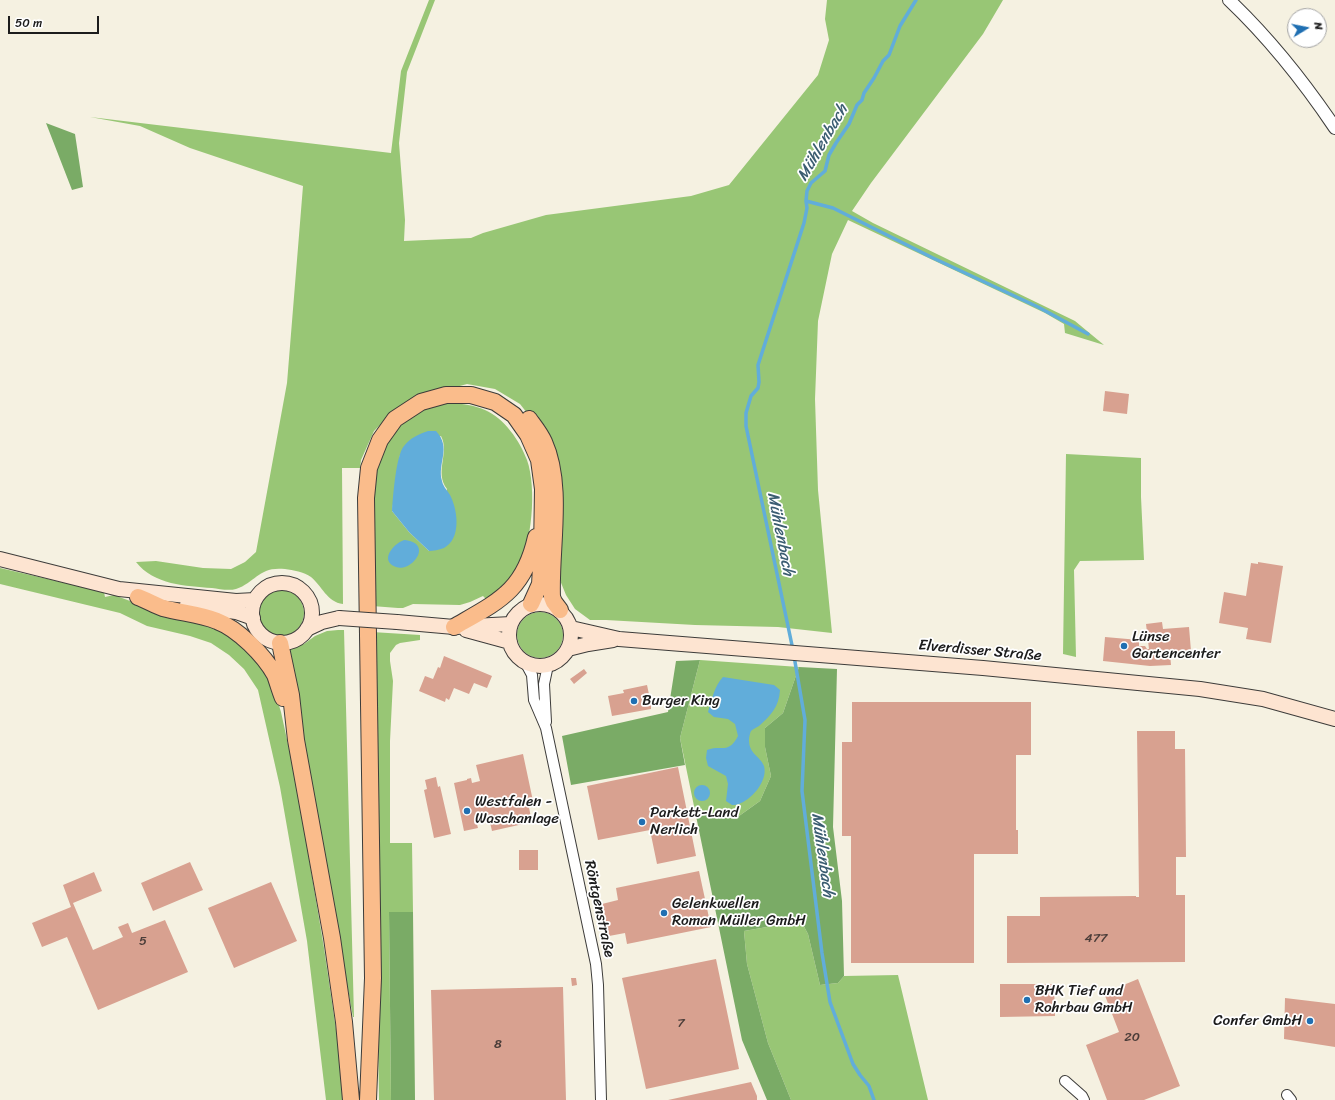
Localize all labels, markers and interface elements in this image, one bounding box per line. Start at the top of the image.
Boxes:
scale bar [10,8,101,34]
north arrow [1287,8,1327,48]
text: 50 m [15,12,42,34]
text: N [1308,21,1328,31]
water label: Mühlenbach [794,102,852,184]
water label: Mühlenbach [762,491,798,577]
place label: Lünse Gartencenter [1132,628,1220,663]
street label: Elverdisser Straße [918,637,1042,665]
marker: Lünse Gartencenter [1119,641,1129,651]
place label: Burger King [642,692,720,710]
marker: Burger King [629,696,639,706]
place label: Westfalen - Waschanlage [475,793,559,828]
place label: Parkett-Land Nerlich [650,804,738,839]
marker: Westfalen - Waschanlage [462,806,472,816]
water label: Mühlenbach [807,812,837,898]
marker: Parkett-Land Nerlich [637,817,647,827]
street label: Röntgenstraße [580,859,618,959]
place label: Gelenkwellen Roman Müller GmbH [672,895,806,930]
marker: Gelenkwellen Roman Müller GmbH [659,908,669,918]
house number: 477 [1085,931,1107,947]
house number: 5 [139,934,147,950]
place label: BHK Tief und Rohrbau GmbH [1035,982,1133,1017]
marker: BHK Tief und Rohrbau GmbH [1022,995,1032,1005]
place label: Confer GmbH [1213,1012,1302,1030]
house number: 7 [677,1016,685,1032]
marker: Confer GmbH [1305,1016,1315,1026]
house number: 20 [1124,1030,1140,1046]
house number: 8 [494,1037,502,1053]

